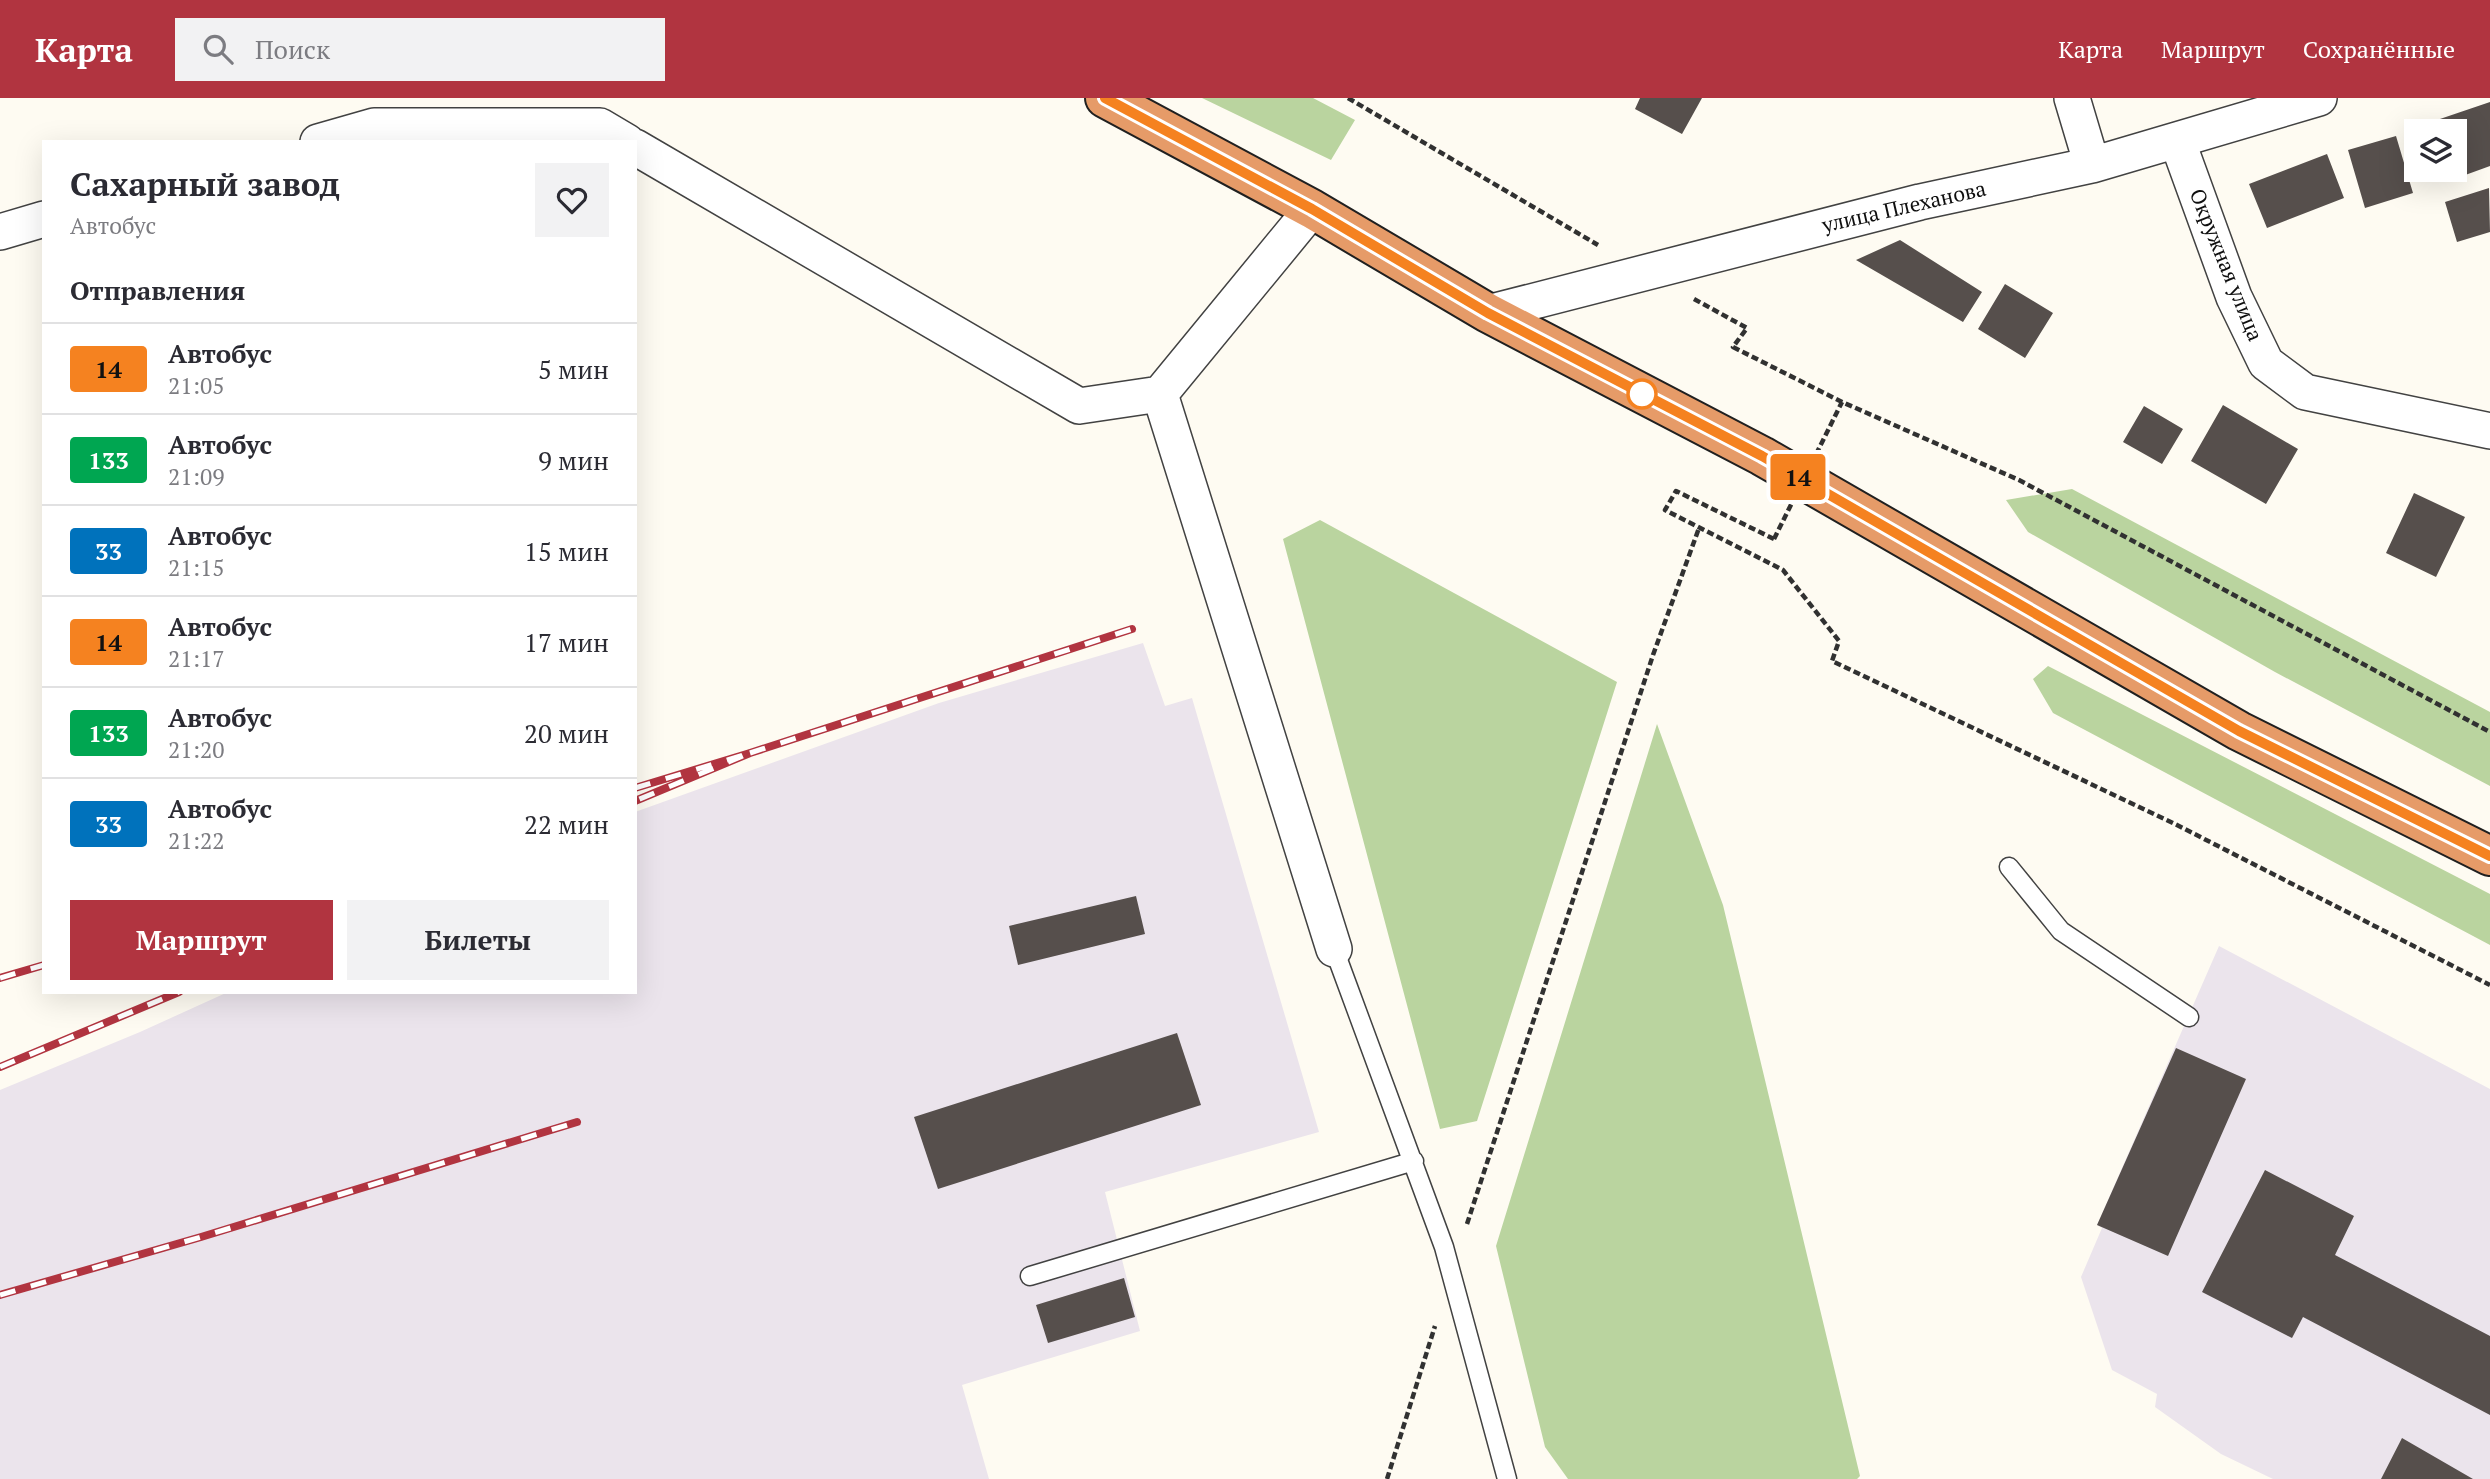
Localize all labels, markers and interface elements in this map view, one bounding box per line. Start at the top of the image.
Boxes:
search box [175,18,665,81]
text: Карта [35,28,133,71]
icon: search [199,30,237,68]
text: Поиск [255,32,330,66]
text: Карта [2058,33,2123,65]
text: Маршрут [2161,33,2265,65]
text: Сохранённые [2303,33,2455,65]
map controls [2404,119,2467,182]
button: layers [2404,119,2467,182]
text: Сахарный завод [70,162,340,205]
button: heart [535,163,609,237]
street label: улица Плеханова [1818,173,1989,239]
street label: Окружная улица [2184,184,2270,345]
text: Автобус [70,210,156,241]
text: Отправления [70,273,245,307]
text: Автобус [168,336,272,370]
text: 5 мин [538,352,609,386]
text: 14 [95,353,122,385]
text: 21:05 [168,370,225,401]
unlabelled marker [1627,379,1657,409]
text: Автобус [168,427,272,461]
text: 9 мин [538,443,609,477]
text: 133 [88,444,129,476]
line badge: 14 [1766,454,1829,500]
text: 21:09 [168,461,225,492]
text: 14 [1784,461,1812,493]
text: Автобус [168,518,272,552]
text: 15 мин [524,534,609,568]
text: 33 [95,535,122,567]
text: 21:15 [168,552,225,583]
text: Автобус [168,609,272,643]
text: 17 мин [524,625,609,659]
text: 14 [95,626,122,658]
text: 21:17 [168,643,225,674]
text: Автобус [168,700,272,734]
text: 20 мин [524,716,609,750]
text: 133 [88,717,129,749]
text: 21:20 [168,734,225,765]
text: Автобус [168,791,272,825]
text: 22 мин [524,807,609,841]
text: 33 [95,808,122,840]
text: 21:22 [168,825,225,856]
button: Маршрут [70,900,333,980]
button: Билеты [347,900,609,980]

